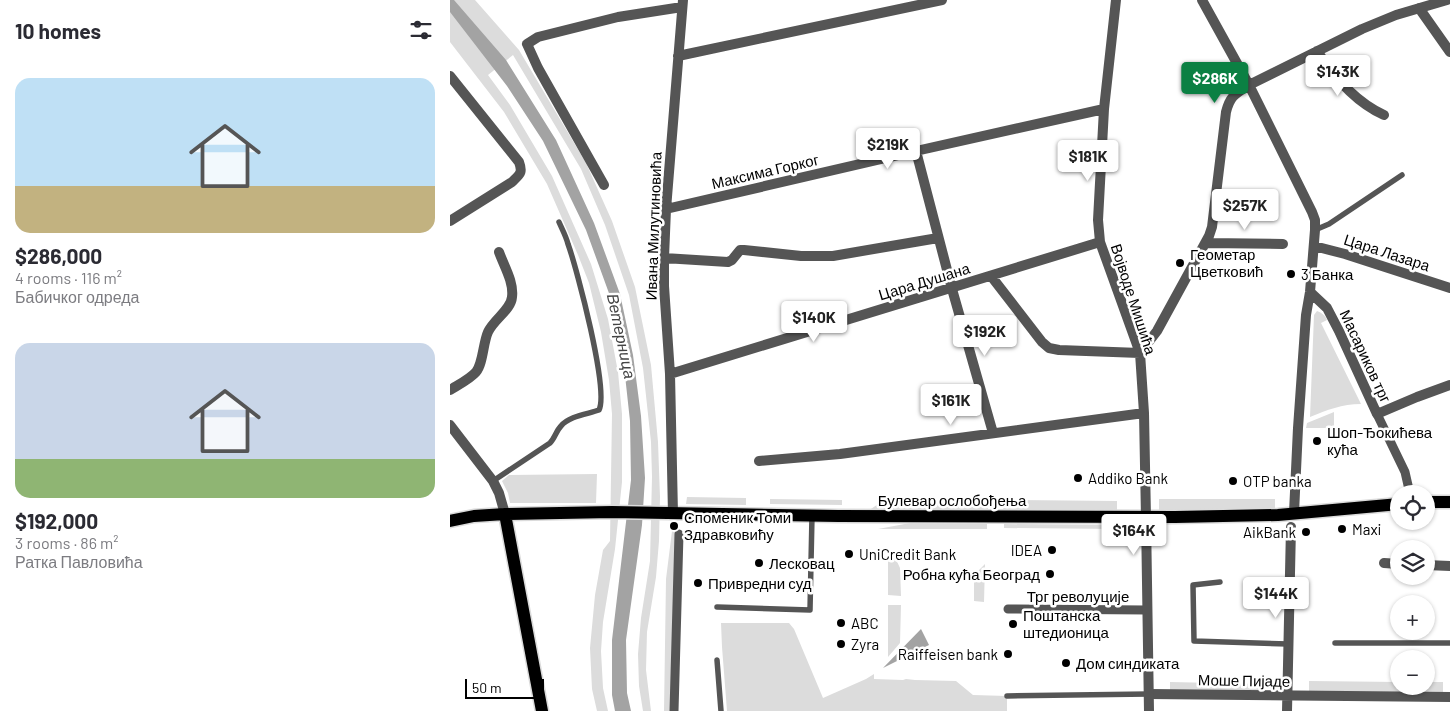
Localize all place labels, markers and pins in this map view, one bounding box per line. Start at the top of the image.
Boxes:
pin: $143K [1303,54,1373,97]
pin: $286K [1180,62,1250,104]
pin: $219K [853,128,923,170]
pin: $181K [1053,140,1123,182]
pin: $257K [1210,188,1280,231]
place label: Геометар Цветковић [1190,245,1263,280]
marker: Геометар Цветковић [1174,257,1186,269]
place label: 3 Банка [1301,265,1354,283]
marker: 3 Банка [1285,268,1297,280]
pin: $140K [779,300,849,343]
pin: $192K [950,314,1020,357]
pin: $161K [916,384,986,426]
place label: Шоп-Ђокићева кућа [1327,423,1433,458]
marker: Шоп-Ђокићева кућа [1311,435,1323,447]
place label: Addiko Bank [1088,469,1169,487]
marker: Addiko Bank [1072,472,1084,484]
place label: OTP banka [1243,472,1312,490]
marker: OTP banka [1227,475,1239,487]
place label: Споменик Томи Здравковићу [684,508,791,543]
pin: $164K [1099,514,1169,556]
marker: Споменик Томи Здравковићу [668,520,680,532]
place label: Maxi [1352,520,1381,538]
place label: AikBank [1243,523,1296,541]
marker: Maxi [1336,523,1348,535]
marker: AikBank [1300,526,1312,538]
place label: IDEA [1011,541,1042,559]
marker: IDEA [1046,544,1058,556]
place label: UniCredit Bank [859,545,957,563]
marker: UniCredit Bank [843,548,855,560]
place label: Лесковац [769,554,835,572]
marker: Лесковац [753,557,765,569]
place label: Робна кућа Београд [903,565,1040,583]
marker: Робна кућа Београд [1044,568,1056,580]
place label: Привредни суд [708,574,812,592]
pin: $144K [1241,576,1311,619]
marker: Привредни суд [692,577,704,589]
place label: Поштанска штедионица [1023,606,1109,641]
place label: ABC [851,614,879,632]
marker: ABC [835,617,847,629]
marker: Поштанска штедионица [1007,618,1019,630]
place label: Zyra [851,635,879,653]
marker: Zyra [835,638,847,650]
place label: Raiffeisen bank [898,645,998,663]
marker: Raiffeisen bank [1002,648,1014,660]
place label: Дом синдиката [1076,654,1180,672]
marker: Дом синдиката [1060,657,1072,669]

